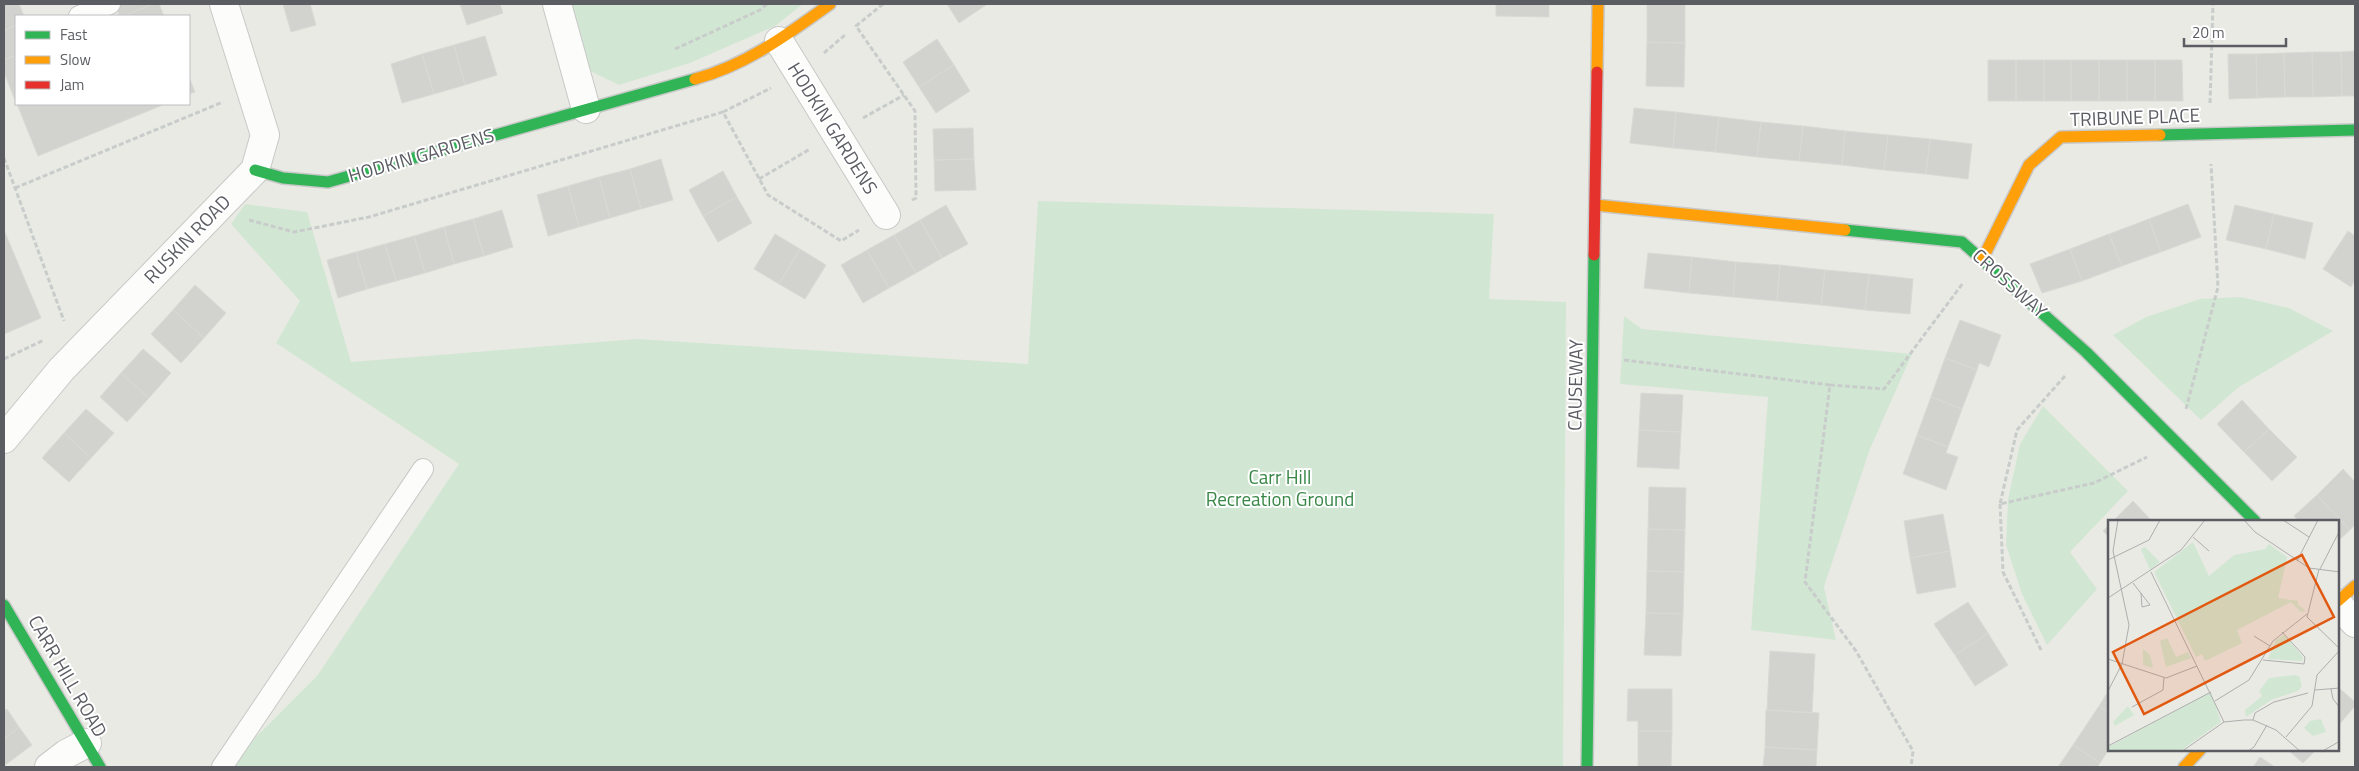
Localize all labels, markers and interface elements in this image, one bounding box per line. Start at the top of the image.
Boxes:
legend [15,15,190,105]
scale bar [2184,15,2286,47]
text: 20 m [2192,21,2225,44]
text: Fast [60,23,88,46]
text: Slow [60,48,91,71]
street label: HODKIN GARDENS [781,56,886,199]
text: Jam [60,73,84,96]
street label: TRIBUNE PLACE [2069,100,2201,133]
street label: HODKIN GARDENS [344,120,497,189]
street label: RUSKIN ROAD [136,187,237,290]
street label: CROSSWAY [1966,241,2055,325]
street label: CAUSEWAY [1559,338,1590,431]
park label: Carr Hill Recreation Ground [1206,462,1354,513]
inset map [2108,520,2339,751]
street label: CARR HILL ROAD [22,609,115,742]

